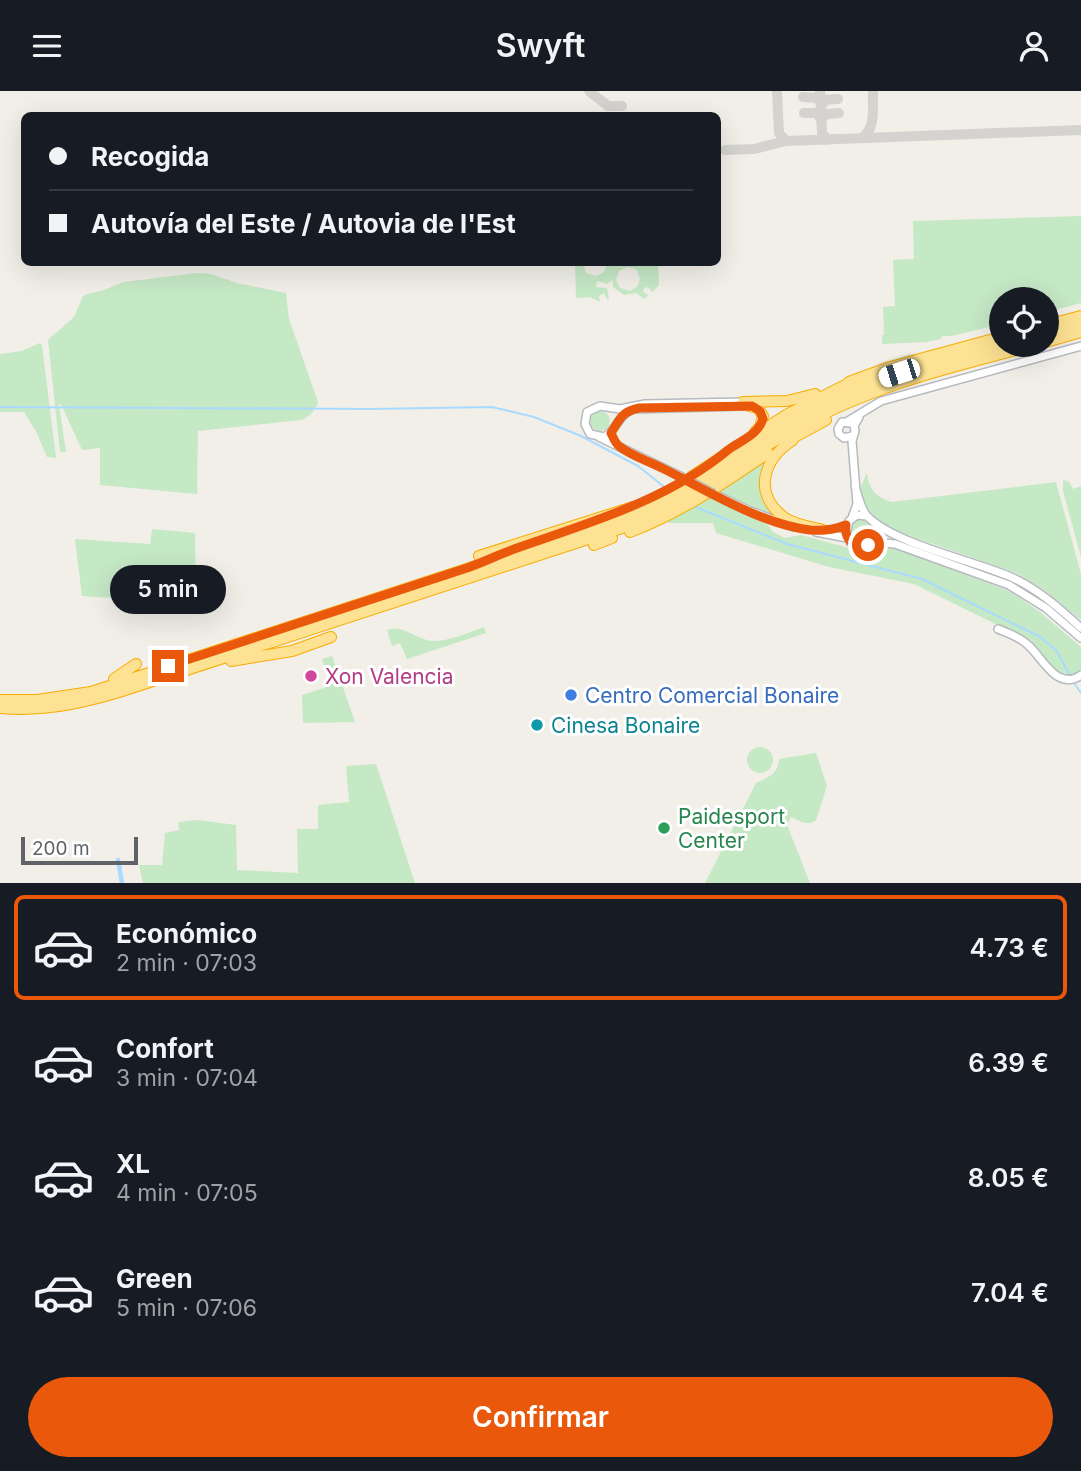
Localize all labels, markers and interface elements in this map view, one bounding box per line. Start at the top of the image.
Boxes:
text: Swyft [496,26,585,65]
icon: menu [28,27,66,65]
icon: person [1015,27,1053,65]
text: Recogida [91,141,209,172]
text: Autovía del Este / Autovia de l'Est [91,208,516,239]
map controls [989,287,1059,357]
button: locate [989,287,1059,357]
car [876,357,923,389]
route start [852,529,884,561]
callout: 5 min [110,565,226,613]
text: 5 min [137,575,199,603]
route end [152,650,184,682]
place label: Xon Valencia [325,664,453,689]
marker: Xon Valencia [303,668,319,684]
place label: Centro Comercial Bonaire [585,683,839,708]
marker: Centro Comercial Bonaire [563,687,579,703]
place label: Cinesa Bonaire [551,713,700,738]
marker: Cinesa Bonaire [529,717,545,733]
place label: Paidesport Center [678,804,785,853]
marker: Paidesport Center [656,820,672,836]
scale bar [21,834,138,866]
text: 200 m [32,837,90,860]
icon: car [32,916,95,979]
text: Económico [116,918,257,949]
text: 4.73 € [970,932,1049,963]
text: 2 min · 07:03 [116,949,257,977]
icon: car [32,1031,95,1094]
text: Confort [116,1033,214,1064]
text: 6.39 € [968,1047,1049,1078]
text: 3 min · 07:04 [116,1064,258,1092]
icon: car [32,1146,95,1209]
text: XL [116,1148,150,1179]
text: 8.05 € [968,1162,1049,1193]
text: 4 min · 07:05 [116,1179,258,1207]
icon: car [32,1261,95,1324]
text: Green [116,1263,193,1294]
text: 7.04 € [971,1277,1049,1308]
text: 5 min · 07:06 [116,1294,257,1322]
button: Confirmar [28,1377,1053,1457]

